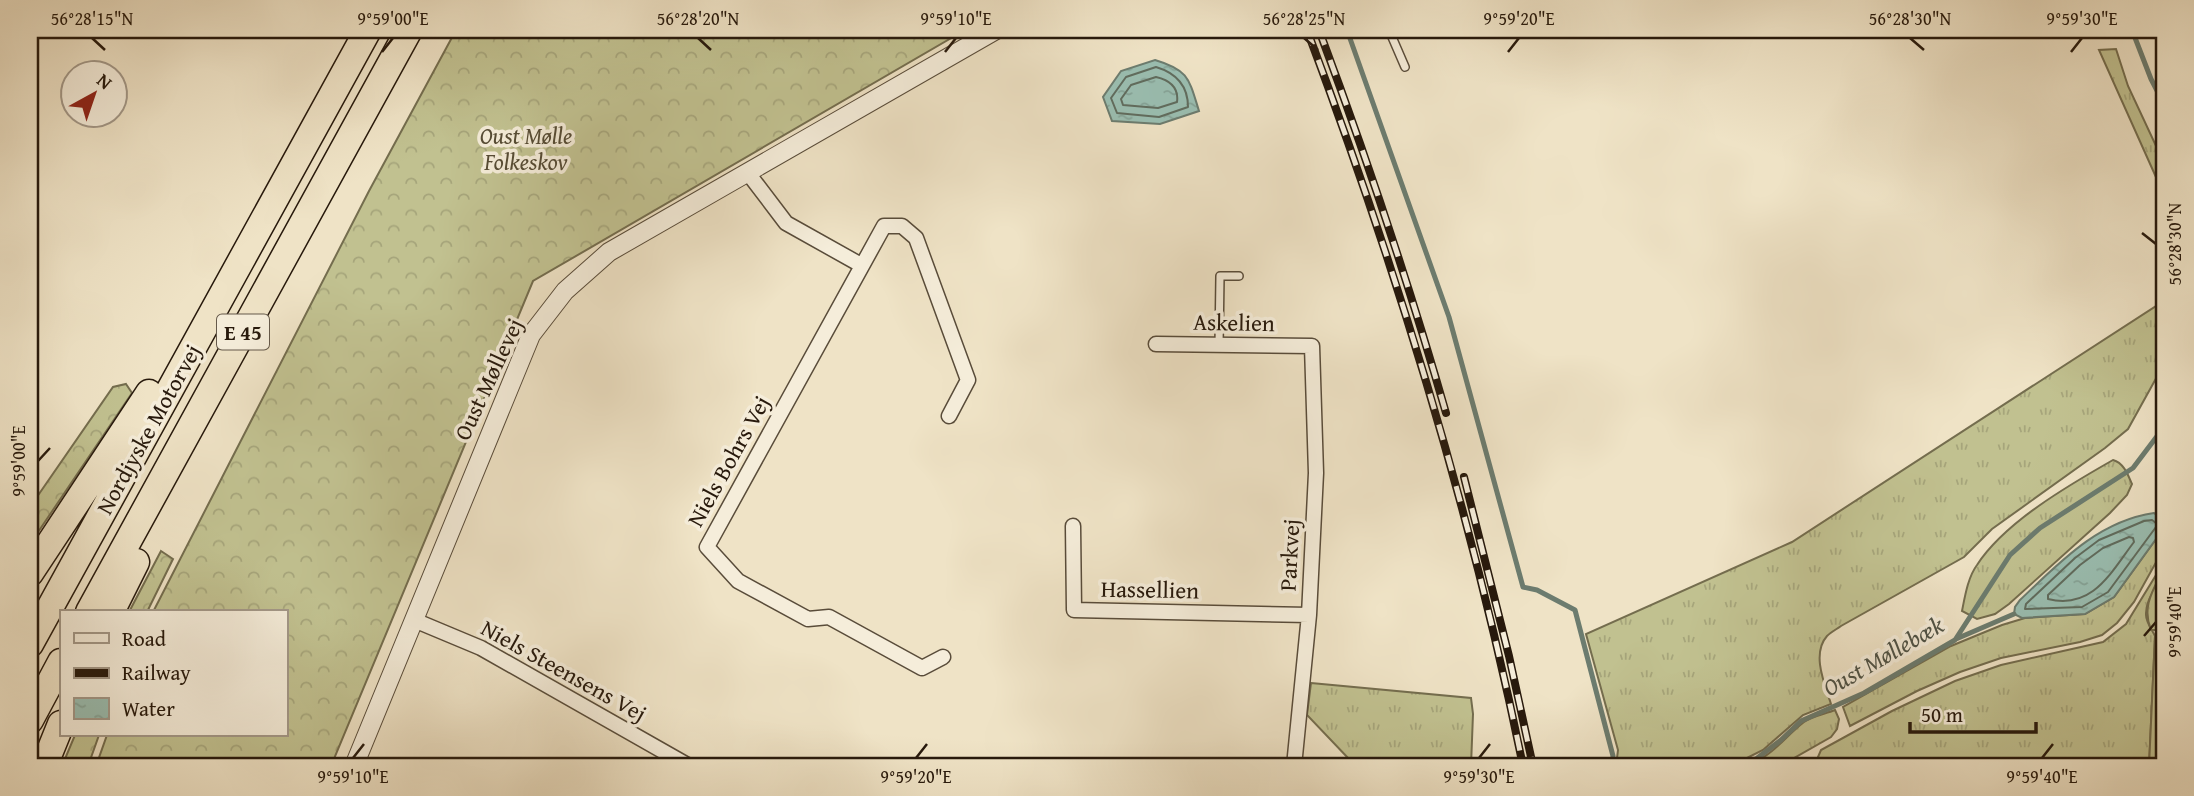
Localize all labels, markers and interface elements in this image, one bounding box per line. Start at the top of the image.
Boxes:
text: 56°28'15"N [51,5,134,32]
text: 9°59'00"E [357,5,429,32]
text: 56°28'20"N [657,5,740,32]
text: 9°59'10"E [920,5,992,32]
text: 56°28'25"N [1263,5,1346,32]
text: 9°59'20"E [1483,5,1555,32]
text: 56°28'30"N [1869,5,1952,32]
text: 9°59'30"E [2046,5,2118,32]
north arrow [60,60,130,130]
text: N [91,66,119,96]
park label: Oust Mølle Folkeskov [480,119,572,178]
text: 56°28'30"N [2161,202,2188,285]
street label: Askelien [1193,305,1275,339]
street label: Oust Møllevej [445,313,531,445]
road number: E 45 [217,314,269,350]
street label: Nordjyske Motorvej [88,338,208,520]
street label: Niels Bohrs Vej [678,390,778,532]
text: 9°59'00"E [5,425,32,497]
street label: Parkvej [1271,518,1307,592]
street label: Hassellien [1101,572,1199,606]
text: 9°59'40"E [2161,586,2188,658]
water label: Oust Møllebæk [1816,607,1950,705]
legend [60,610,287,736]
street label: Niels Steensens Vej [475,611,653,729]
text: Road [122,623,167,654]
text: Railway [122,657,191,688]
scale bar [1910,691,2036,735]
text: Water [122,693,175,724]
text: 50 m [1921,699,1963,730]
text: 9°59'10"E [317,763,389,790]
text: 9°59'20"E [880,763,952,790]
text: 9°59'30"E [1443,763,1515,790]
text: 9°59'40"E [2006,763,2078,790]

